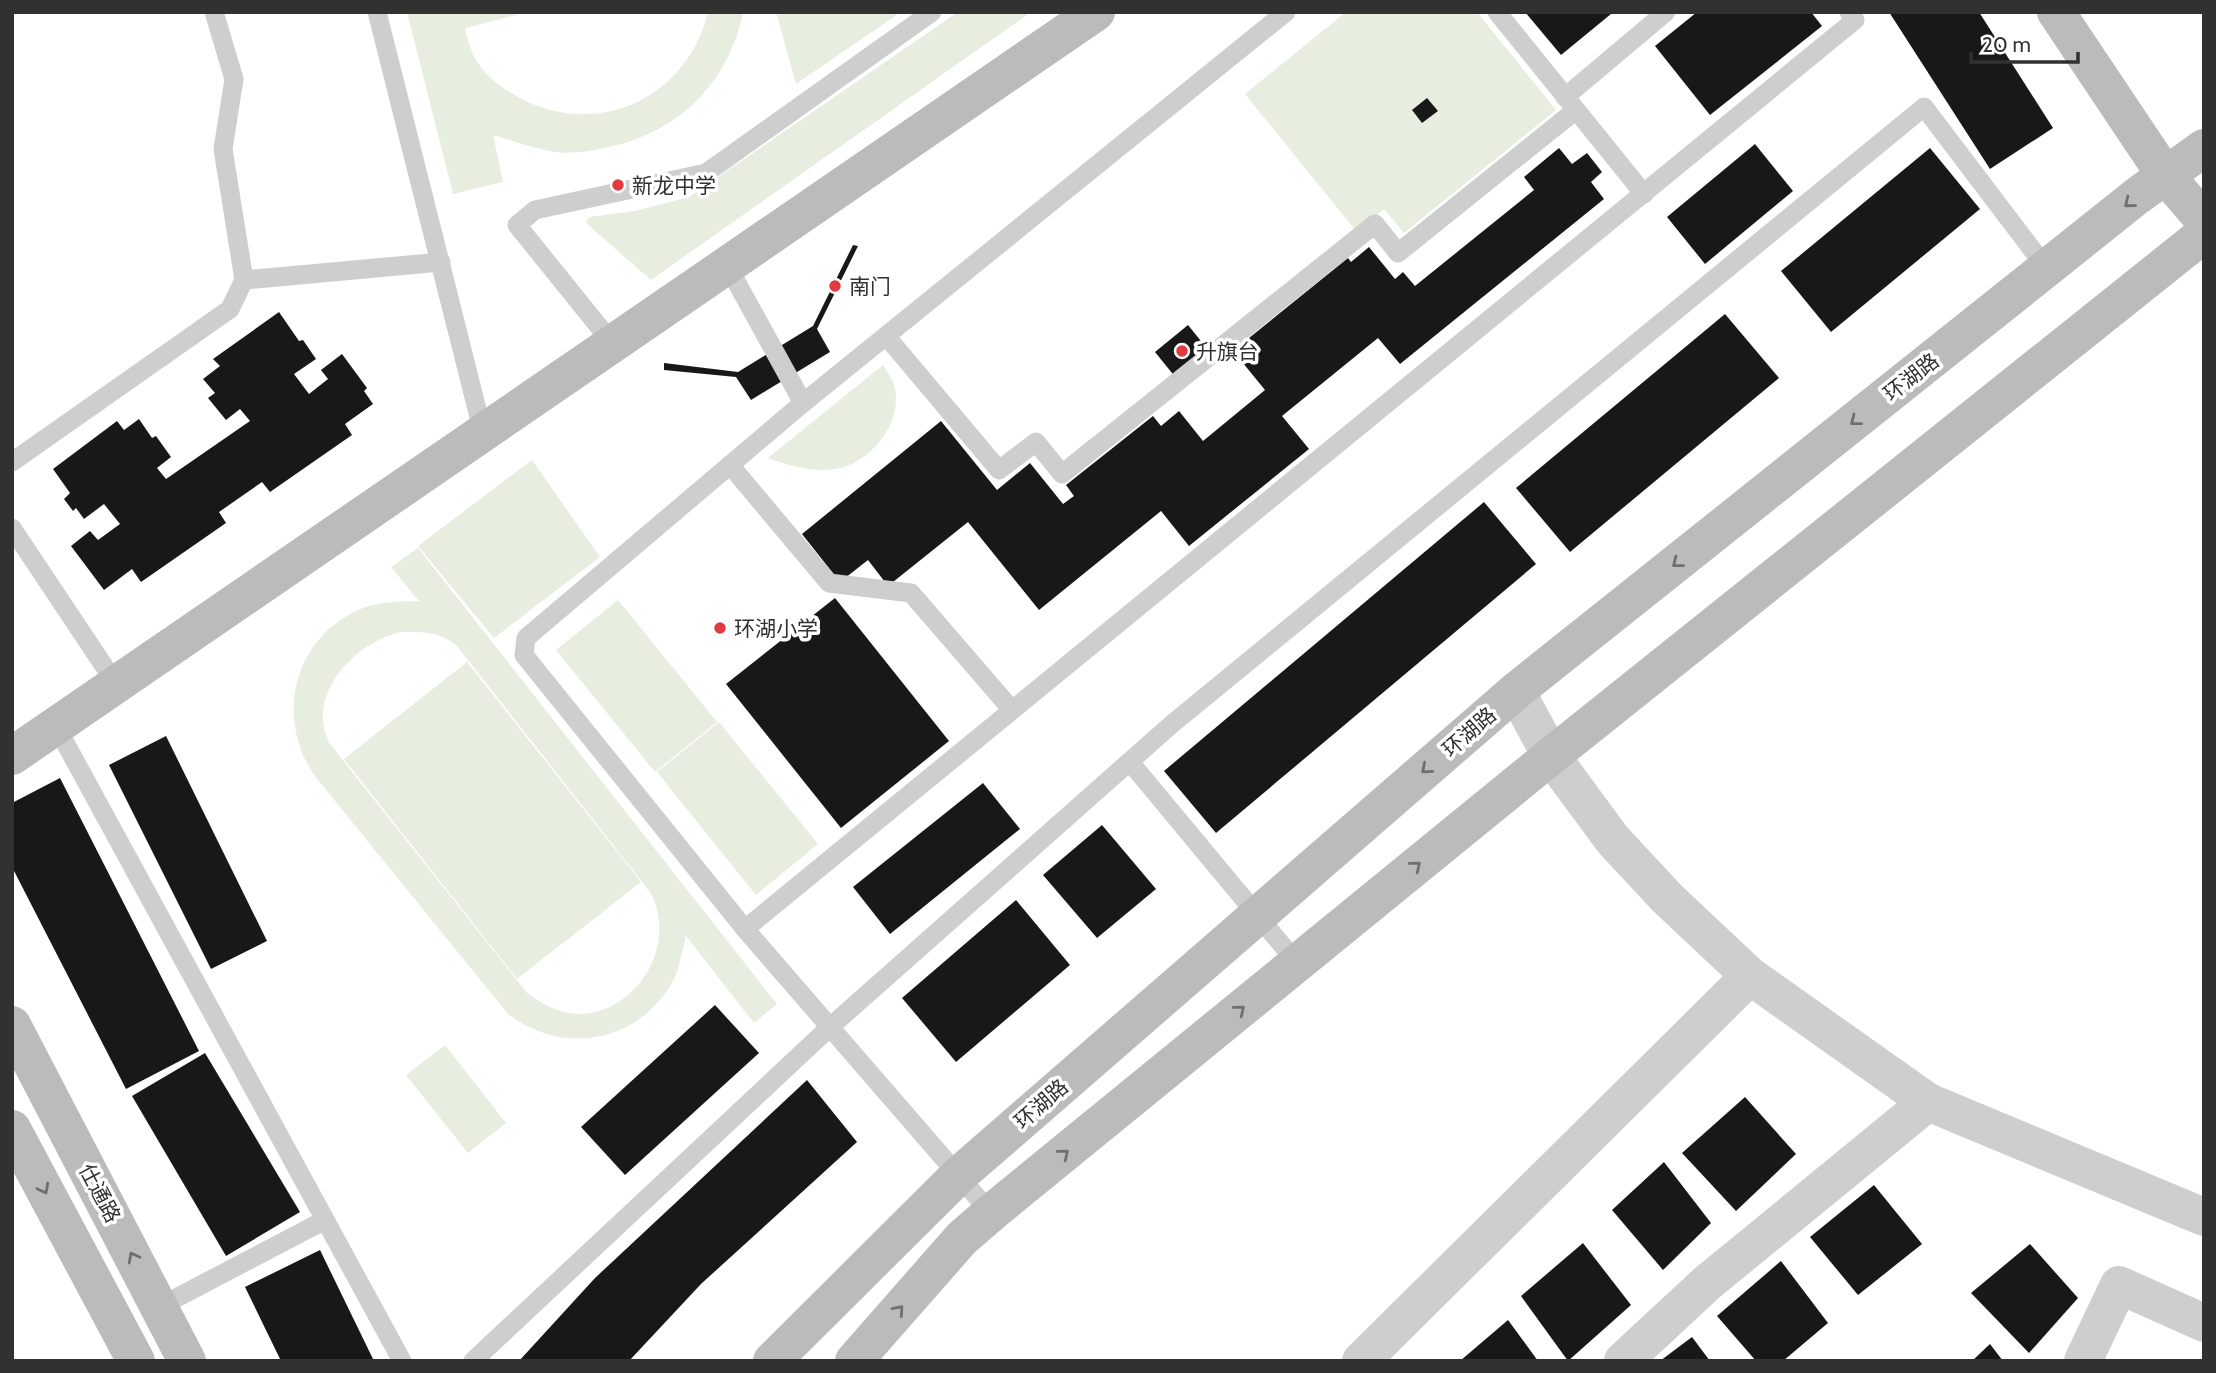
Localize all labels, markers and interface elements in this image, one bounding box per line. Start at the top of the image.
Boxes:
scale bar [1971,21,2078,65]
text: 20 m [1982,32,2031,57]
place label: 新龙中学 [632,173,716,198]
marker: 新龙中学 [610,177,626,193]
one-way arrow [2124,195,2137,207]
place label: 南门 [849,274,891,299]
marker: 南门 [827,278,843,294]
place label: 升旗台 [1196,339,1259,364]
marker: 升旗台 [1174,343,1190,359]
street label: 环湖路 [1878,348,1944,406]
one-way arrow [1851,413,1863,426]
one-way arrow [1673,554,1685,567]
place label: 环湖小学 [734,616,818,641]
marker: 环湖小学 [712,620,728,636]
street label: 环湖路 [1437,702,1501,762]
one-way arrow [1421,761,1434,773]
one-way arrow [1407,862,1420,874]
one-way arrow [1232,1005,1244,1018]
street label: 环湖路 [1009,1074,1073,1134]
one-way arrow [1055,1150,1068,1162]
street label: 仕通路 [74,1159,126,1227]
one-way arrow [36,1182,50,1194]
one-way arrow [128,1252,142,1264]
one-way arrow [891,1305,903,1318]

